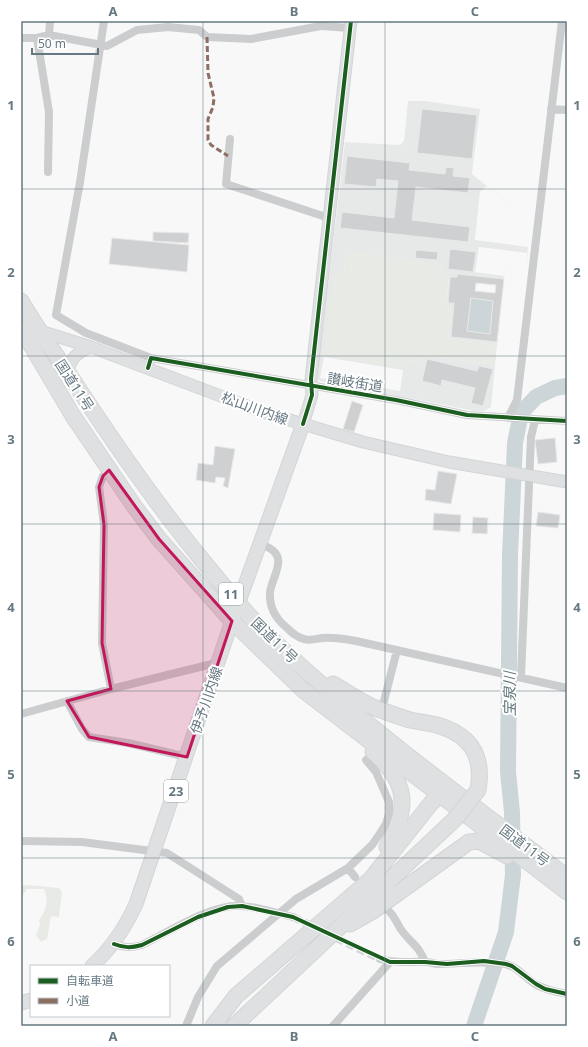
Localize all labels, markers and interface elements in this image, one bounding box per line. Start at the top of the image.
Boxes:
text: A [109,2,118,20]
text: B [290,2,298,20]
text: C [471,2,479,20]
scale bar [32,30,98,56]
text: 50 m [38,35,66,52]
text: 1 [7,96,15,114]
text: 1 [573,96,581,114]
text: 2 [7,263,15,281]
text: 2 [573,263,581,281]
street label: 国道11号 [51,355,99,415]
street label: 讃岐街道 [326,368,384,396]
street label: 松山川内線 [219,387,291,429]
text: 3 [7,430,15,448]
text: 3 [573,430,581,448]
road number: 11 [219,583,243,605]
text: 4 [7,598,15,616]
text: 4 [573,598,581,616]
street label: 国道11号 [248,613,302,667]
street label: 伊予川内線 [186,664,226,736]
water label: 宝泉川 [499,670,519,717]
text: 5 [7,765,15,783]
text: 5 [573,765,581,783]
road number: 23 [164,780,188,802]
street label: 国道11号 [496,820,554,870]
text: 6 [7,932,15,950]
text: 6 [573,932,581,950]
legend [30,965,170,1017]
text: 自転車道 [66,972,114,989]
text: 小道 [66,992,90,1009]
text: A [109,1027,118,1045]
text: B [290,1027,298,1045]
text: C [471,1027,479,1045]

